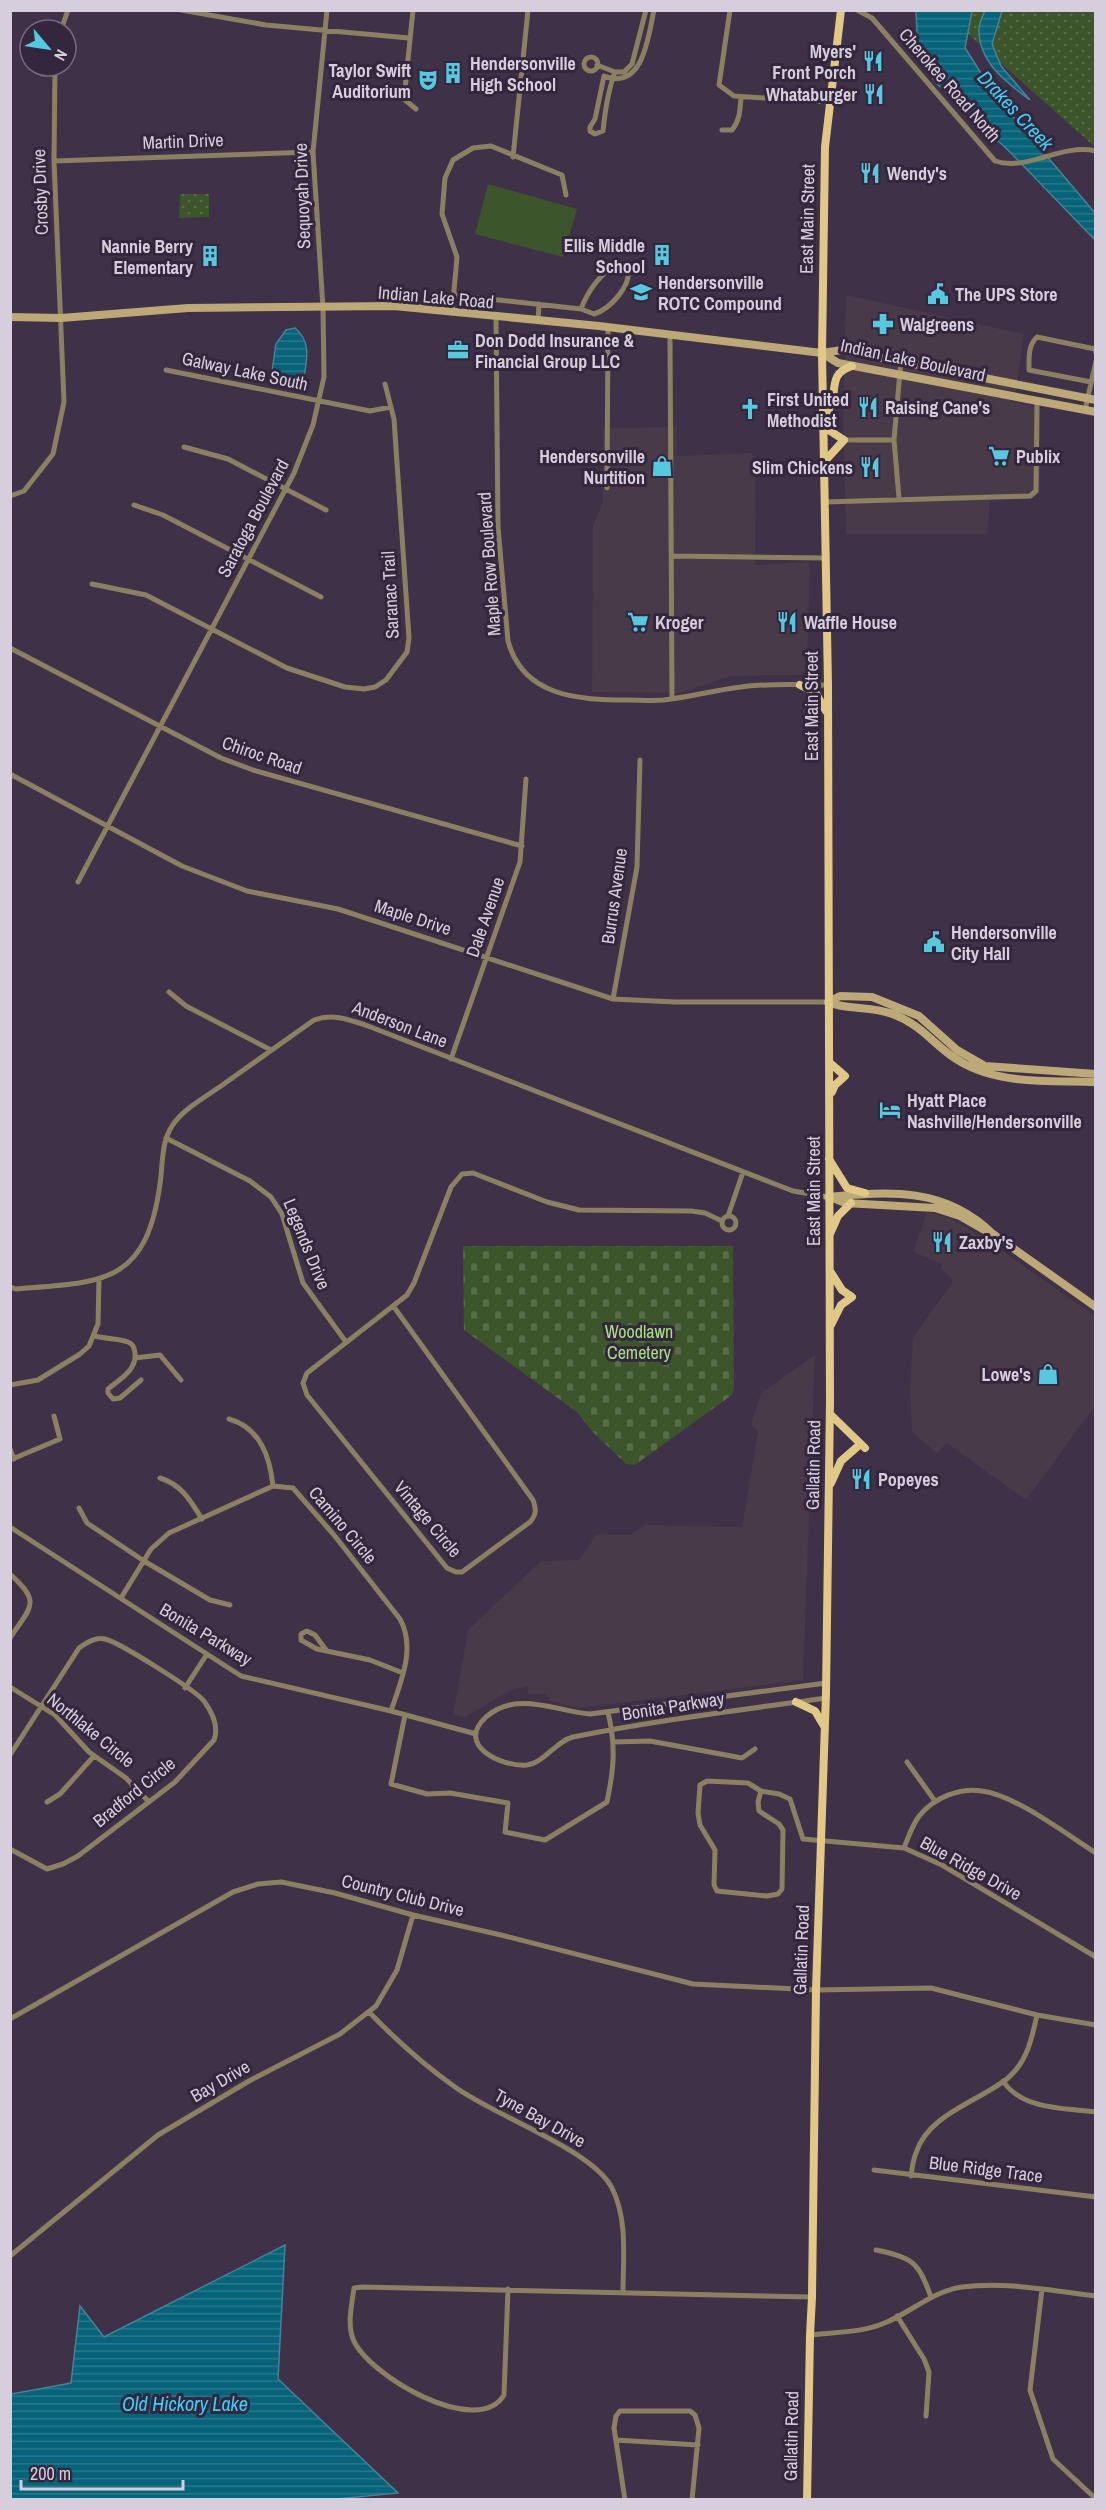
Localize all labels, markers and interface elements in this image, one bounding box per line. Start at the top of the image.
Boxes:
north arrow [18,18,78,78]
street label: Cherokee Road North [893,23,1007,147]
place label: Myers' Front Porch [772,39,856,85]
text: N [49,46,73,65]
restaurant icon: Myers' Front Porch [861,49,885,73]
place label: Hendersonville High School [470,51,576,97]
place label: Taylor Swift Auditorium [328,58,411,104]
building icon: Hendersonville High School [441,61,465,85]
water label: Drakes Creek [972,64,1061,156]
theatre icon: Taylor Swift Auditorium [416,68,440,92]
place label: Whataburger [766,82,857,107]
restaurant icon: Whataburger [862,82,886,106]
street label: Martin Drive [142,127,224,155]
street label: Sequoyah Drive [288,143,316,249]
street label: Crosby Drive [26,149,54,235]
restaurant icon: Wendy's [858,161,882,185]
place label: Wendy's [887,161,947,186]
street label: East Main Street [794,164,820,274]
place label: Ellis Middle School [564,233,645,279]
place label: Nannie Berry Elementary [101,234,194,280]
building icon: Ellis Middle School [650,243,674,267]
building icon: Nannie Berry Elementary [198,244,222,268]
place label: Hendersonville ROTC Compound [658,270,782,316]
street label: Indian Lake Road [377,279,495,315]
school or university icon: Hendersonville ROTC Compound [629,280,653,304]
public building icon: The UPS Store [926,282,950,306]
place label: The UPS Store [955,282,1058,307]
pharmacy icon: Walgreens [871,312,895,336]
place label: Walgreens [900,312,974,337]
place label: Don Dodd Insurance & Financial Group LLC [475,328,634,374]
street label: Indian Lake Boulevard [838,332,988,388]
office icon: Don Dodd Insurance & Financial Group LLC [446,338,470,362]
street label: Galway Lake South [180,345,310,397]
place label: First United Methodist [767,387,849,433]
restaurant icon: Raising Cane's [856,395,880,419]
place label: Raising Cane's [885,395,990,420]
church icon: First United Methodist [738,397,762,421]
place label: Hendersonville Nurtition [539,444,645,490]
supermarket icon: Publix [987,444,1011,468]
place label: Publix [1016,444,1061,469]
shop icon: Hendersonville Nurtition [650,454,674,478]
street label: Saratoga Boulevard [211,455,295,581]
place label: Slim Chickens [752,455,853,480]
restaurant icon: Slim Chickens [858,455,882,479]
street label: Maple Row Boulevard [471,491,507,637]
street label: Saranac Trail [375,550,405,640]
supermarket icon: Kroger [626,610,650,634]
place label: Kroger [655,610,704,635]
restaurant icon: Waffle House [775,610,799,634]
place label: Waffle House [804,610,897,635]
street label: East Main Street [799,651,824,761]
street label: Chiroc Road [219,730,305,780]
street label: Burrus Avenue [595,846,633,946]
street label: Dale Avenue [460,873,510,961]
street label: Maple Drive [371,893,455,941]
place label: Hendersonville City Hall [951,920,1057,966]
public building icon: Hendersonville City Hall [922,930,946,954]
street label: Anderson Lane [348,994,451,1054]
place label: Hyatt Place Nashville/Hendersonville [907,1088,1082,1134]
hotel icon: Hyatt Place Nashville/Hendersonville [878,1098,902,1122]
street label: East Main Street [801,1136,826,1246]
street label: Legends Drive [277,1195,337,1293]
restaurant icon: Zaxby's [930,1230,954,1254]
place label: Zaxby's [959,1230,1013,1255]
park label: Woodlawn Cemetery [605,1319,673,1365]
place label: Lowe's [982,1362,1031,1387]
shop icon: Lowe's [1036,1362,1060,1386]
street label: Gallatin Road [800,1420,826,1510]
restaurant icon: Popeyes [849,1467,873,1491]
place label: Popeyes [878,1467,939,1492]
street label: Vintage Circle [388,1475,468,1563]
street label: Camino Circle [303,1481,383,1569]
street label: Bonita Parkway [155,1597,257,1672]
street label: Bonita Parkway [620,1685,727,1726]
street label: Northlake Circle [42,1687,140,1773]
street label: Bradford Circle [88,1751,180,1833]
street label: Blue Ridge Drive [916,1830,1026,1906]
street label: Country Club Drive [339,1868,467,1922]
street label: Gallatin Road [787,1904,815,1996]
street label: Bay Drive [186,2054,254,2108]
street label: Tyne Bay Drive [490,2083,590,2153]
street label: Blue Ridge Trace [928,2150,1044,2188]
water label: Old Hickory Lake [122,2390,248,2417]
street label: Gallatin Road [778,2391,804,2481]
scale bar [21,2453,183,2491]
text: 200 m [30,2461,71,2486]

